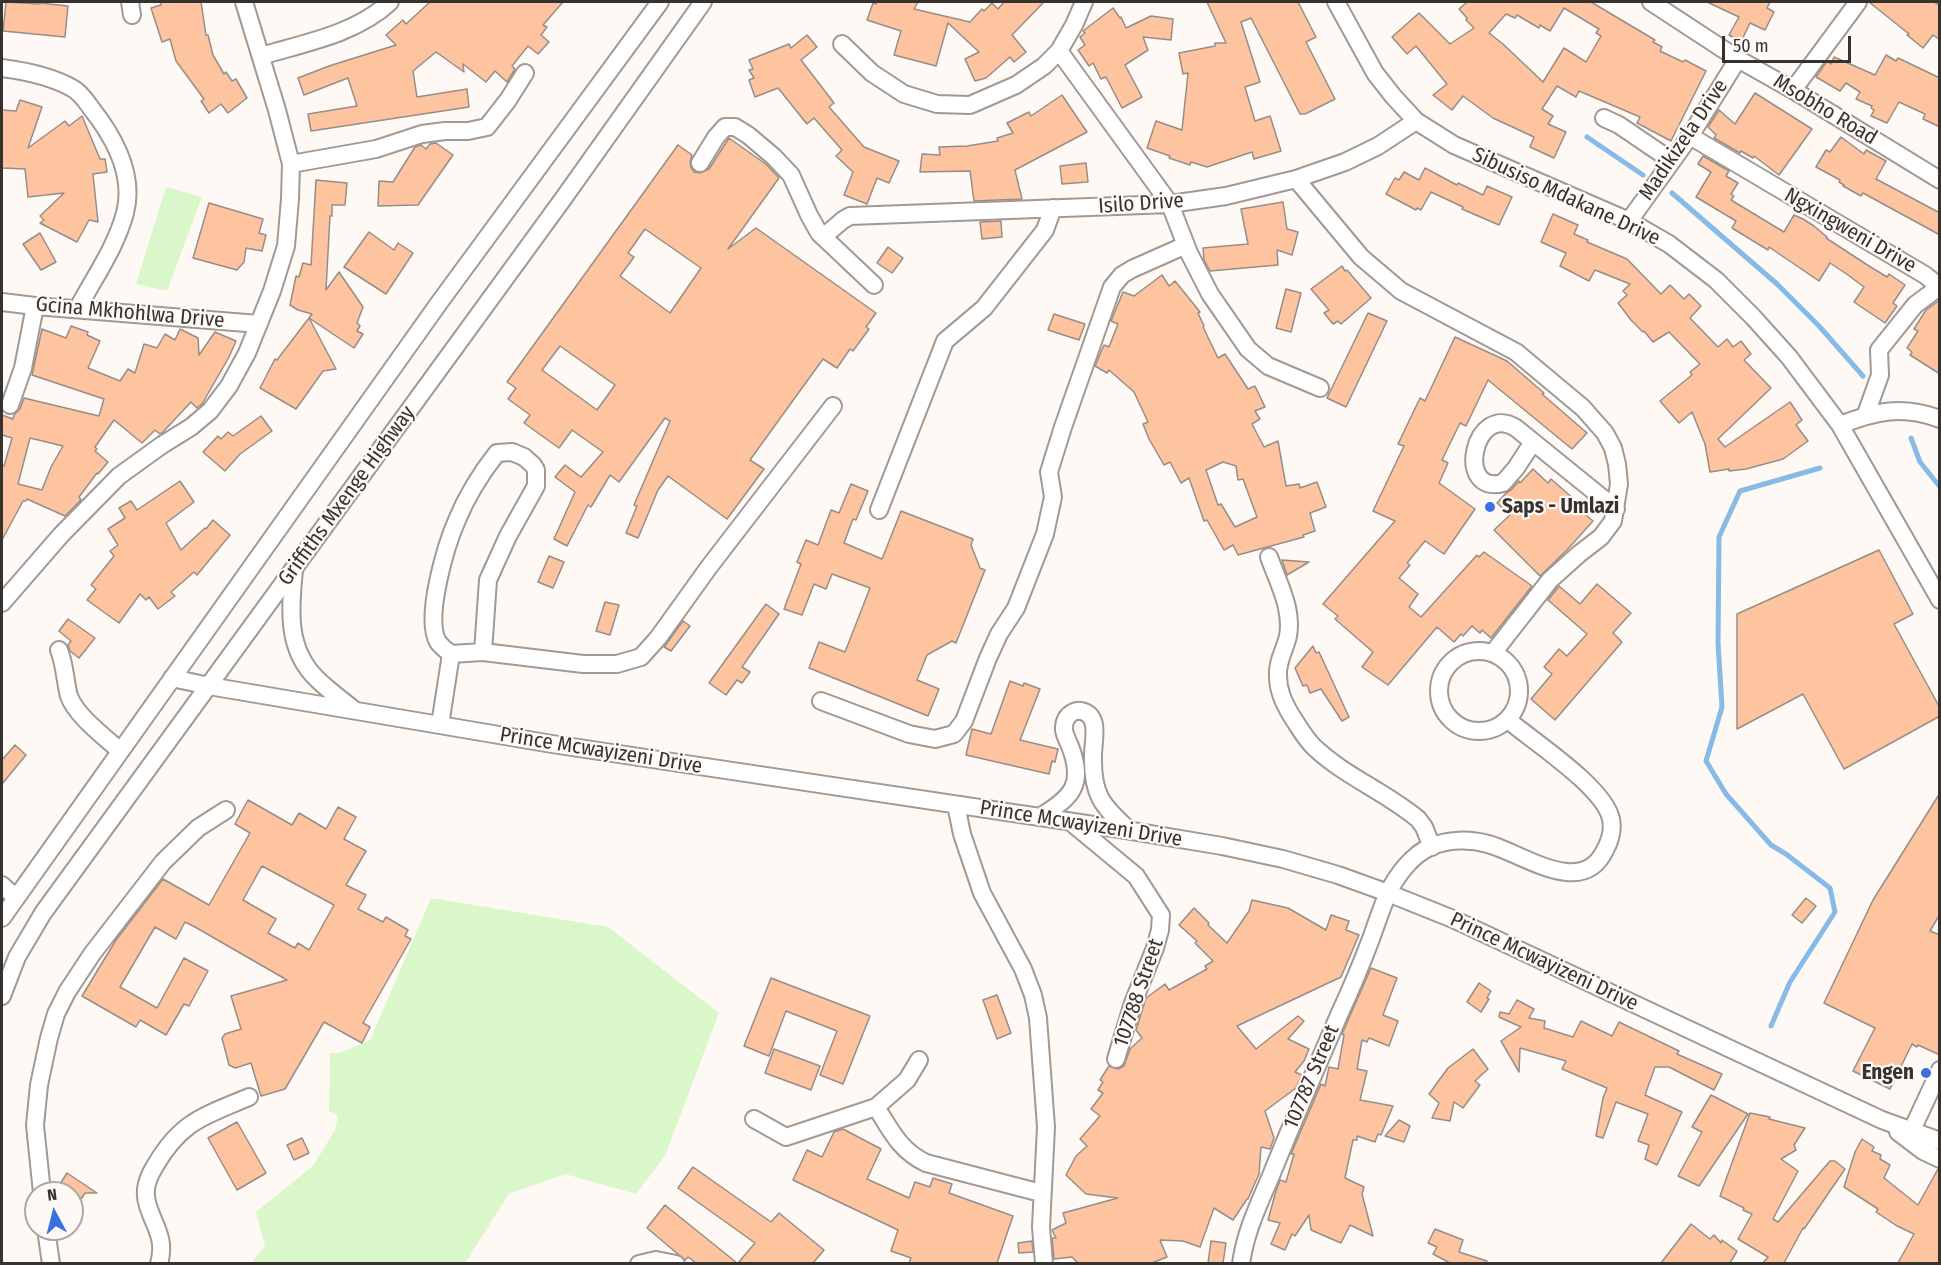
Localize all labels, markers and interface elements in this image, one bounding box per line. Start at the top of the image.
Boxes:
scale bar [1725,24,1854,62]
text: 50 m [1733,35,1769,57]
street label: Msobho Road [1768,69,1882,151]
street label: Madikizela Drive [1634,75,1734,205]
street label: Sibusiso Mdakane Drive [1468,142,1664,252]
street label: Ngxingweni Drive [1780,183,1920,279]
street label: Isilo Drive [1097,188,1185,220]
street label: Gcina Mkhohlwa Drive [35,292,225,334]
street label: Griffiths Mxenge Highway [273,401,421,591]
place label: Saps - Umlazi [1502,494,1619,520]
marker: Saps - Umlazi [1483,500,1497,514]
street label: Prince Mcwayizeni Drive [498,723,704,779]
street label: Prince Mcwayizeni Drive [978,796,1184,852]
street label: Prince Mcwayizeni Drive [1446,907,1642,1017]
street label: 107788 Street [1109,935,1169,1051]
street label: 107787 Street [1279,1021,1345,1133]
place label: Engen [1862,1060,1914,1086]
marker: Engen [1919,1066,1933,1080]
north arrow [24,1181,84,1241]
text: N [46,1185,58,1205]

